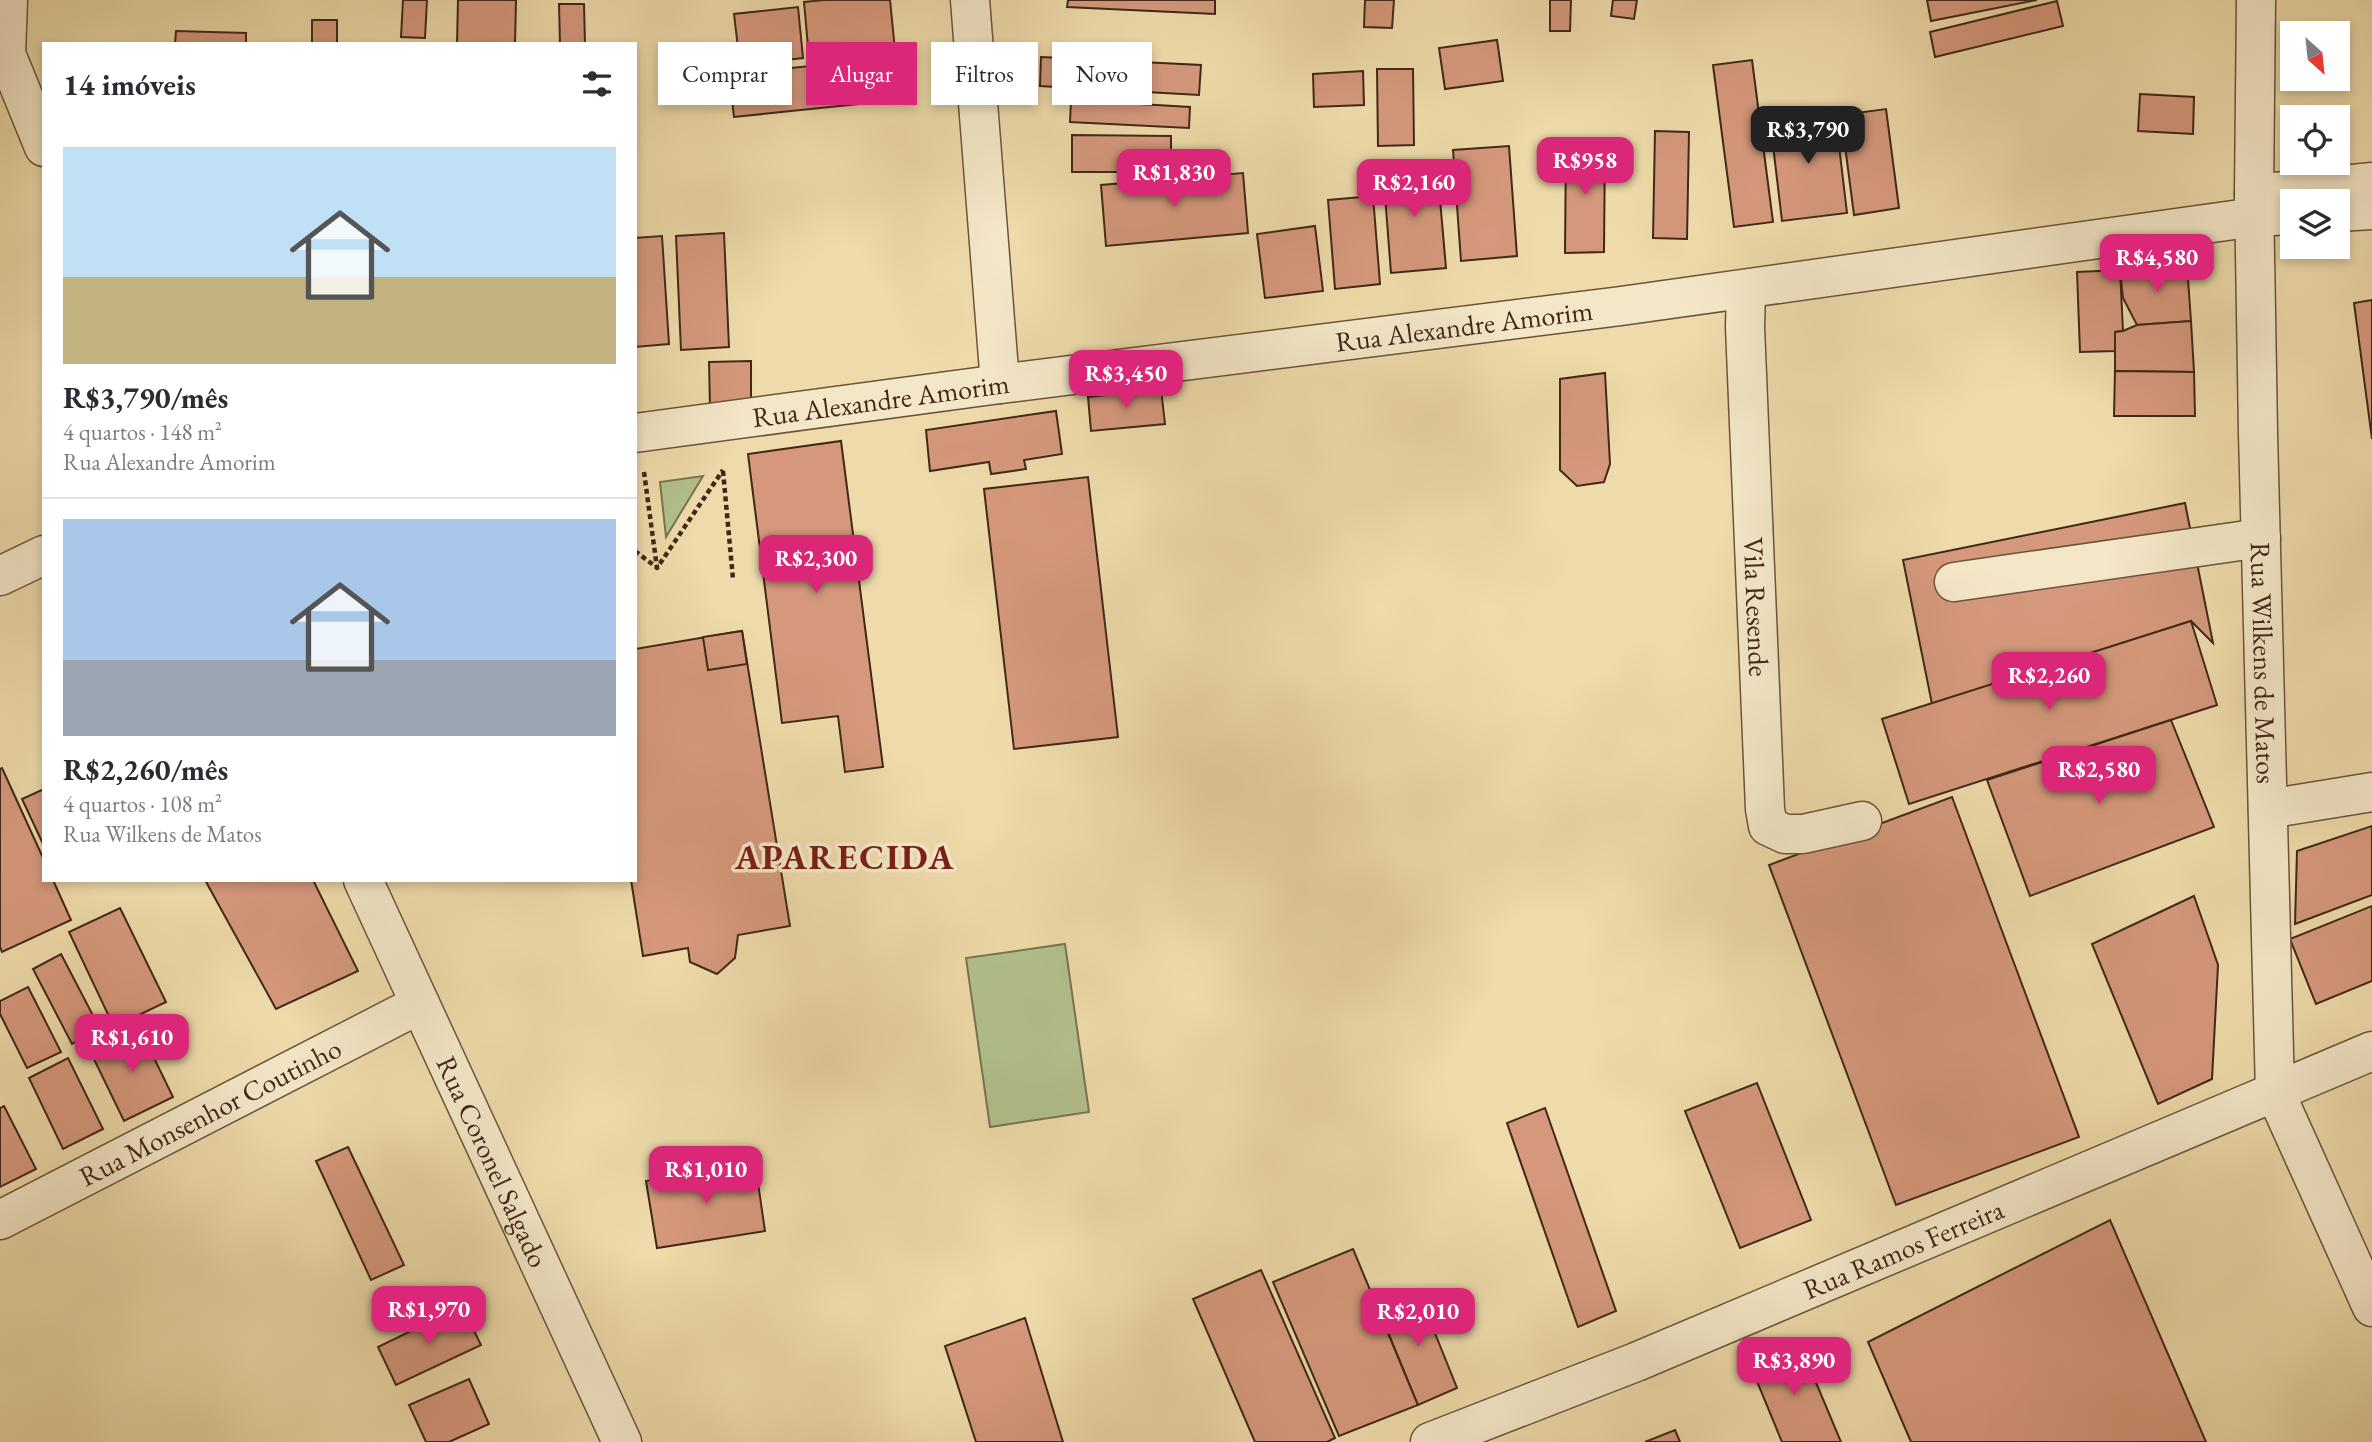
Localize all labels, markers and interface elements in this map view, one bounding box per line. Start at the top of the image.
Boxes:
north arrow [2280,21,2350,91]
map controls [2280,21,2350,259]
chip: Comprar [658,42,792,105]
chip: Alugar [806,42,917,105]
chip: Filtros [931,42,1038,105]
chip: Novo [1052,42,1152,105]
text: 14 imóveis [63,65,196,104]
icon: filters [578,65,616,103]
button: locate [2280,105,2350,175]
pin: R$3,790 [1743,106,1873,166]
text: R$3,790 [1767,114,1849,144]
pin: R$958 [1536,138,1634,197]
text: R$958 [1553,145,1617,175]
pin: R$1,830 [1109,150,1239,209]
text: R$1,830 [1133,157,1215,187]
pin: R$2,160 [1349,160,1479,219]
text: R$2,160 [1373,167,1455,197]
button: layers [2280,189,2350,259]
icon: home [277,192,403,318]
pin: R$4,580 [2092,234,2222,294]
text: R$4,580 [2116,242,2198,272]
street label: Rua Alexandre Amorim [1333,292,1595,360]
pin: R$3,450 [1061,350,1191,410]
text: R$3,450 [1085,358,1167,388]
street label: Rua Alexandre Amorim [750,365,1012,435]
text: R$3,790/mês [63,378,228,417]
text: 4 quartos · 148 m² [63,417,222,447]
text: Rua Alexandre Amorim [63,447,276,477]
pin: R$2,300 [751,536,881,595]
street label: Vila Resende [1736,536,1777,677]
street label: Rua Wilkens de Matos [2243,541,2285,784]
text: R$2,300 [775,543,857,573]
icon: home [277,564,403,690]
pin: R$2,260 [1984,652,2114,712]
text: R$2,260 [2008,660,2090,690]
pin: R$2,580 [2034,746,2164,806]
text: R$2,260/mês [63,750,228,789]
text: R$2,580 [2058,754,2140,784]
text: 4 quartos · 108 m² [63,789,222,819]
text: Rua Wilkens de Matos [63,819,262,849]
district label: APARECIDA [734,834,955,879]
pin: R$1,610 [67,1014,197,1074]
text: R$1,610 [91,1022,173,1052]
street label: Rua Monsenhor Coutinho [73,1030,347,1194]
street label: Rua Coronel Salgado [428,1050,557,1273]
pin: R$1,010 [641,1146,771,1206]
text: R$1,010 [665,1154,747,1184]
street label: Rua Ramos Ferreira [1797,1190,2010,1307]
pin: R$1,970 [364,1286,494,1346]
pin: R$2,010 [1353,1288,1483,1348]
text: R$1,970 [388,1294,470,1324]
text: R$2,010 [1377,1296,1459,1326]
pin: R$3,890 [1729,1338,1859,1397]
text: R$3,890 [1753,1345,1835,1375]

